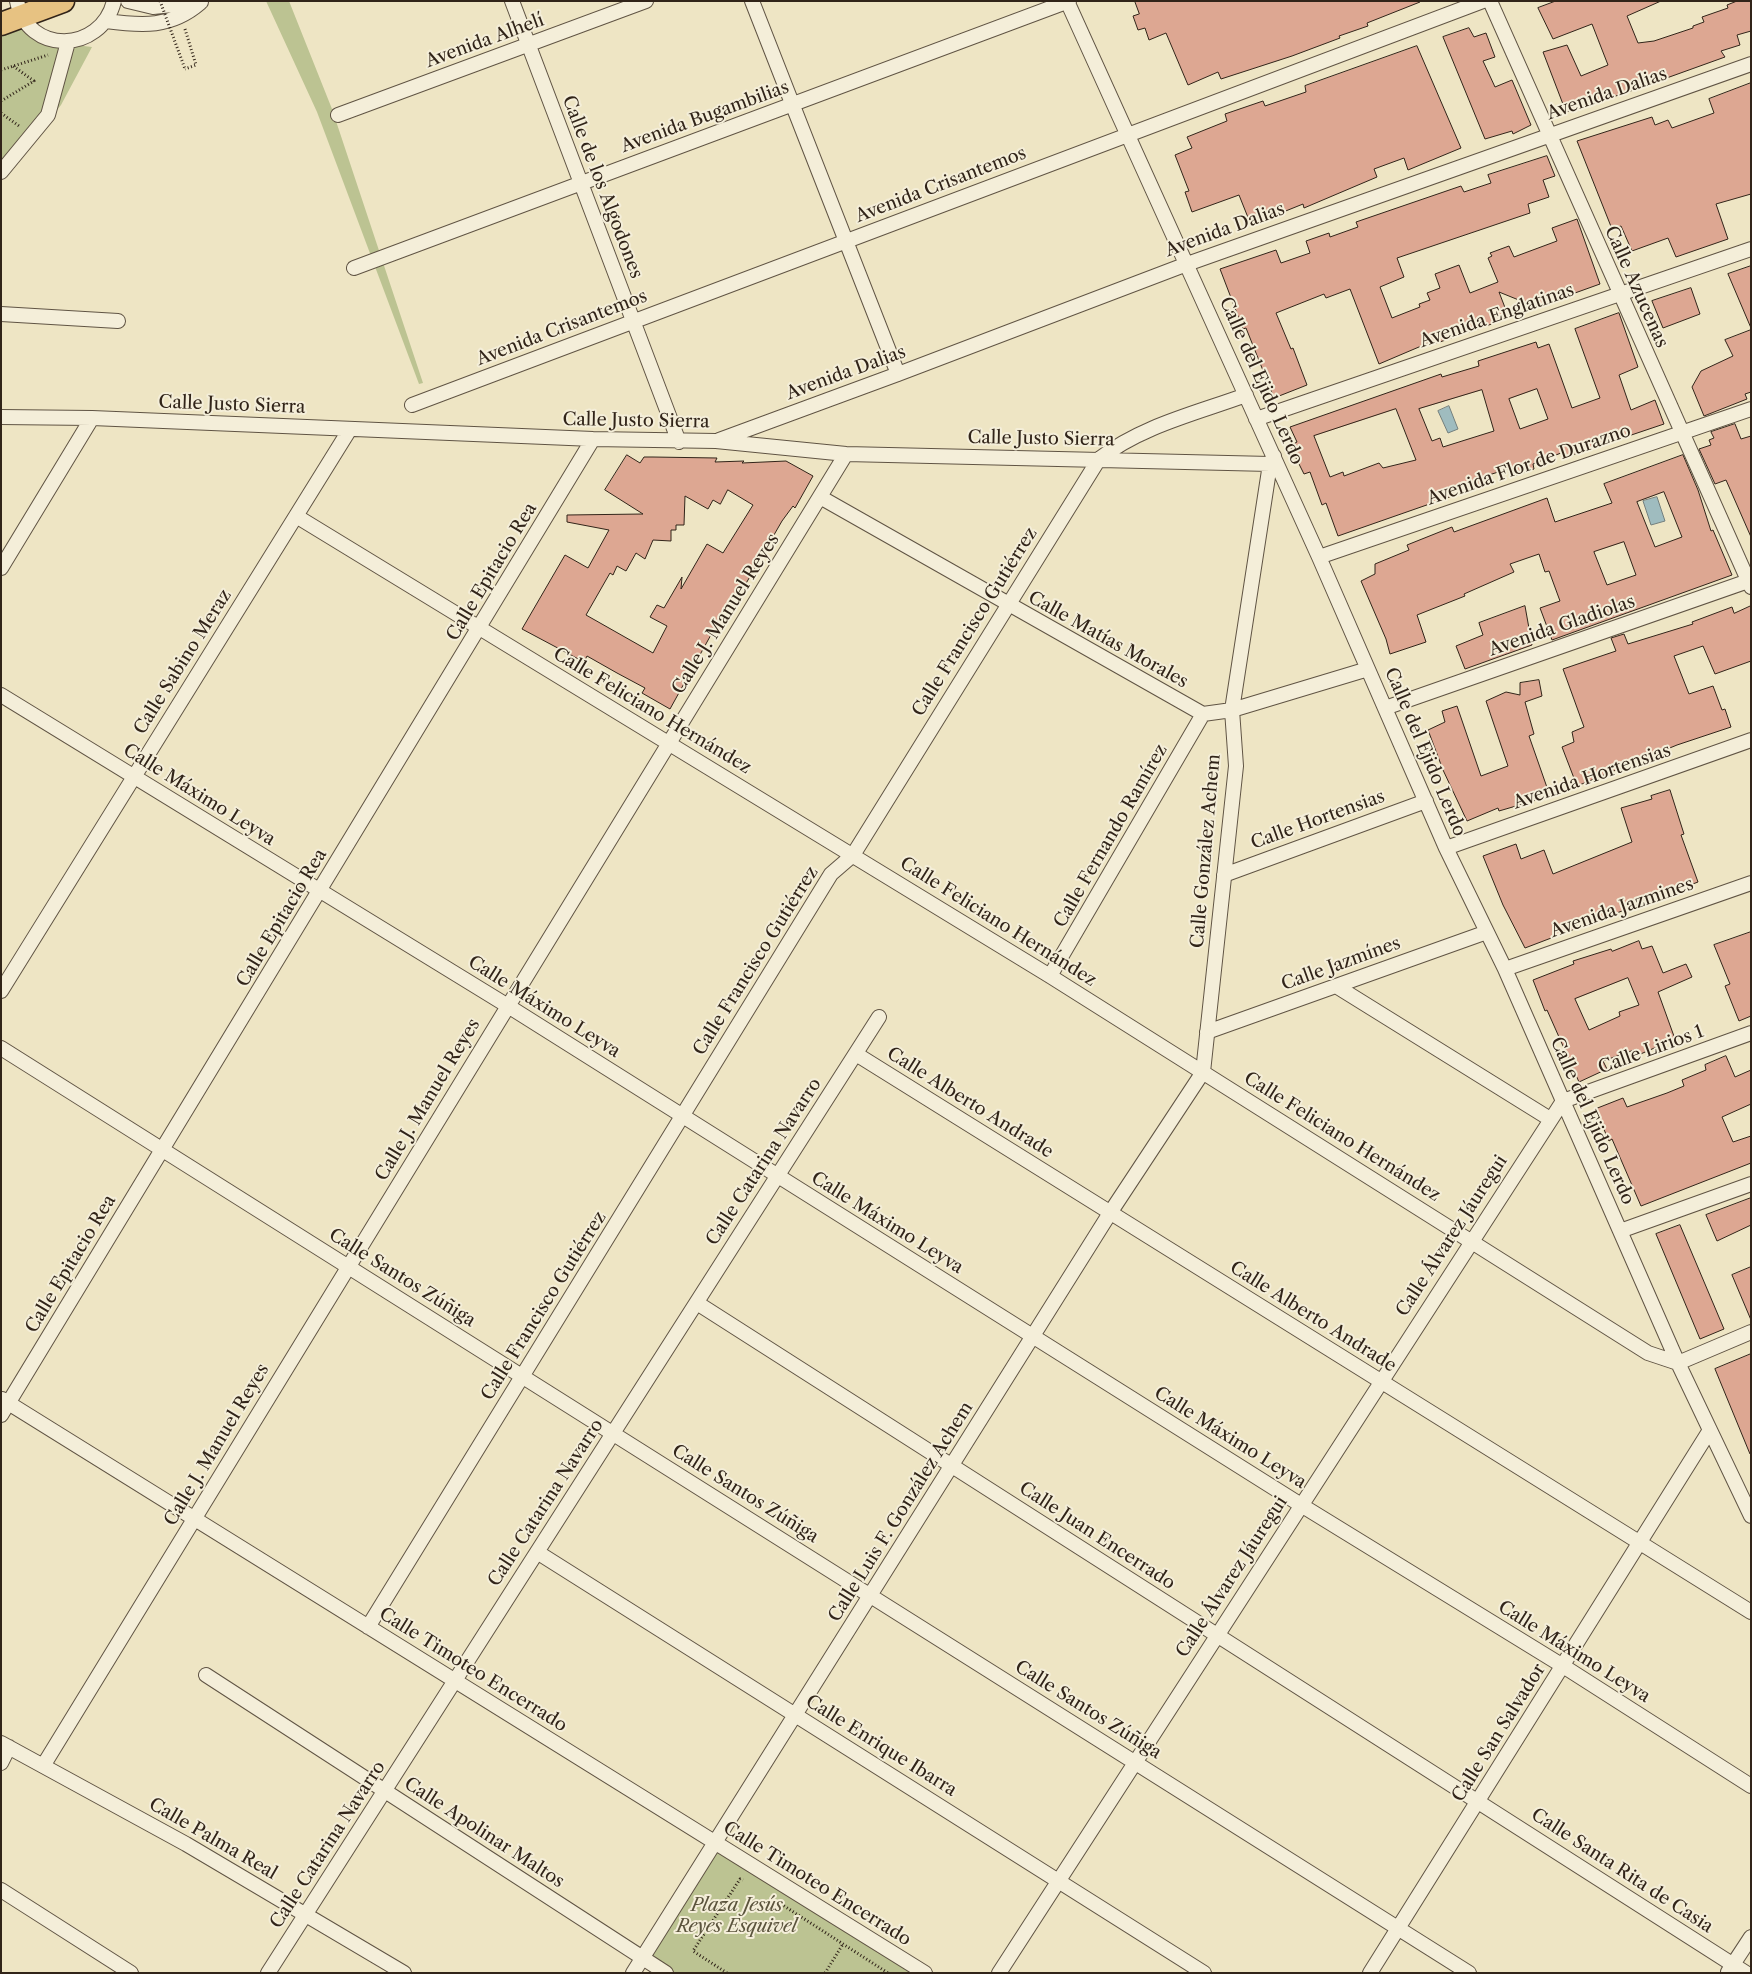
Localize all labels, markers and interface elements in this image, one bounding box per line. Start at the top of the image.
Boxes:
street label: Avenida Alhelí [423,10,547,72]
street label: Avenida Dalias [1544,63,1670,125]
street label: Avenida Bugambilias [618,77,792,157]
street label: Calle de los Algodones [557,93,647,281]
street label: Avenida Crisantemos [853,142,1029,228]
street label: Avenida Dalias [1162,198,1288,262]
street label: Calle Azucenas [1600,223,1672,351]
street label: Avenida Englatinas [1417,279,1577,353]
street label: Avenida Crisantemos [474,285,650,371]
street label: Calle del Ejido Lerdo [1214,294,1308,468]
street label: Avenida Dalias [783,341,909,405]
street label: Calle Justo Sierra [158,392,306,418]
street label: Calle Justo Sierra [562,409,710,433]
street label: Avenida Flor de Durazno [1424,420,1634,510]
street label: Calle Justo Sierra [967,427,1115,451]
street label: Calle Epitacio Rea [442,499,542,645]
street label: Calle Francisco Gutiérrez [908,524,1042,720]
street label: Calle J. Manuel Reyes [668,530,784,698]
street label: Calle Sabino Meraz [130,586,236,738]
street label: Calle Matías Morales [1024,587,1192,693]
street label: Avenida Gladiolas [1486,591,1638,661]
street label: Calle Feliciano Hernández [549,643,755,779]
street label: Calle del Ejido Lerdo [1380,664,1470,840]
street label: Calle Máximo Leyva [119,739,279,851]
street label: Avenida Hortensias [1510,740,1674,814]
street label: Calle Fernando Ramírez [1050,741,1172,931]
street label: Calle González Achem [1187,753,1225,949]
street label: Calle Hortensias [1248,786,1388,854]
street label: Calle Epitacio Rea [232,845,332,991]
street label: Calle Feliciano Hernández [896,853,1100,991]
street label: Calle Francisco Gutiérrez [689,863,823,1059]
street label: Avenida Jazmines [1548,873,1696,943]
street label: Calle Jazmínes [1278,932,1404,996]
street label: Calle Máximo Leyva [464,951,624,1063]
street label: Calle J. Manuel Reyes [371,1015,485,1185]
street label: Calle Lirios 1 [1595,1021,1707,1079]
street label: Calle del Ejido Lerdo [1545,1034,1639,1208]
street label: Calle Alberto Andrade [883,1043,1057,1163]
street label: Calle Feliciano Hernández [1240,1068,1444,1206]
street label: Calle Catarina Navarro [702,1074,826,1250]
street label: Calle Álvarez Jáuregui [1392,1151,1512,1321]
street label: Calle Máximo Leyva [807,1167,967,1279]
street label: Calle Epitacio Rea [21,1191,121,1337]
street label: Calle Francisco Gutiérrez [477,1208,611,1404]
street label: Calle Santos Zúñiga [325,1224,479,1332]
street label: Calle Alberto Andrade [1226,1257,1400,1377]
street label: Calle J. Manuel Reyes [160,1360,274,1530]
street label: Calle Máximo Leyva [1150,1382,1310,1494]
street label: Calle Luis F. González Achem [824,1398,978,1626]
street label: Calle Catarina Navarro [484,1415,608,1591]
street label: Calle Santos Zúñiga [668,1440,822,1548]
street label: Calle Juan Encerrado [1015,1477,1179,1595]
street label: Calle Álvarez Jáuregui [1172,1492,1292,1662]
street label: Calle Máximo Leyva [1494,1596,1654,1708]
street label: Calle Timoteo Encerrado [375,1603,571,1737]
street label: Calle Santos Zúñiga [1011,1656,1165,1764]
street label: Calle San Salvador [1448,1660,1550,1806]
street label: Calle Enrique Ibarra [801,1691,961,1801]
street label: Calle Catarina Navarro [266,1757,390,1933]
street label: Calle Apolinar Maltos [400,1773,568,1893]
street label: Calle Palma Real [145,1794,281,1884]
street label: Calle Santa Rita de Casia [1527,1804,1717,1938]
street label: Calle Timoteo Encerrado [719,1817,915,1951]
park label: Plaza Jesús Reyes Esquivel [677,1895,797,1938]

